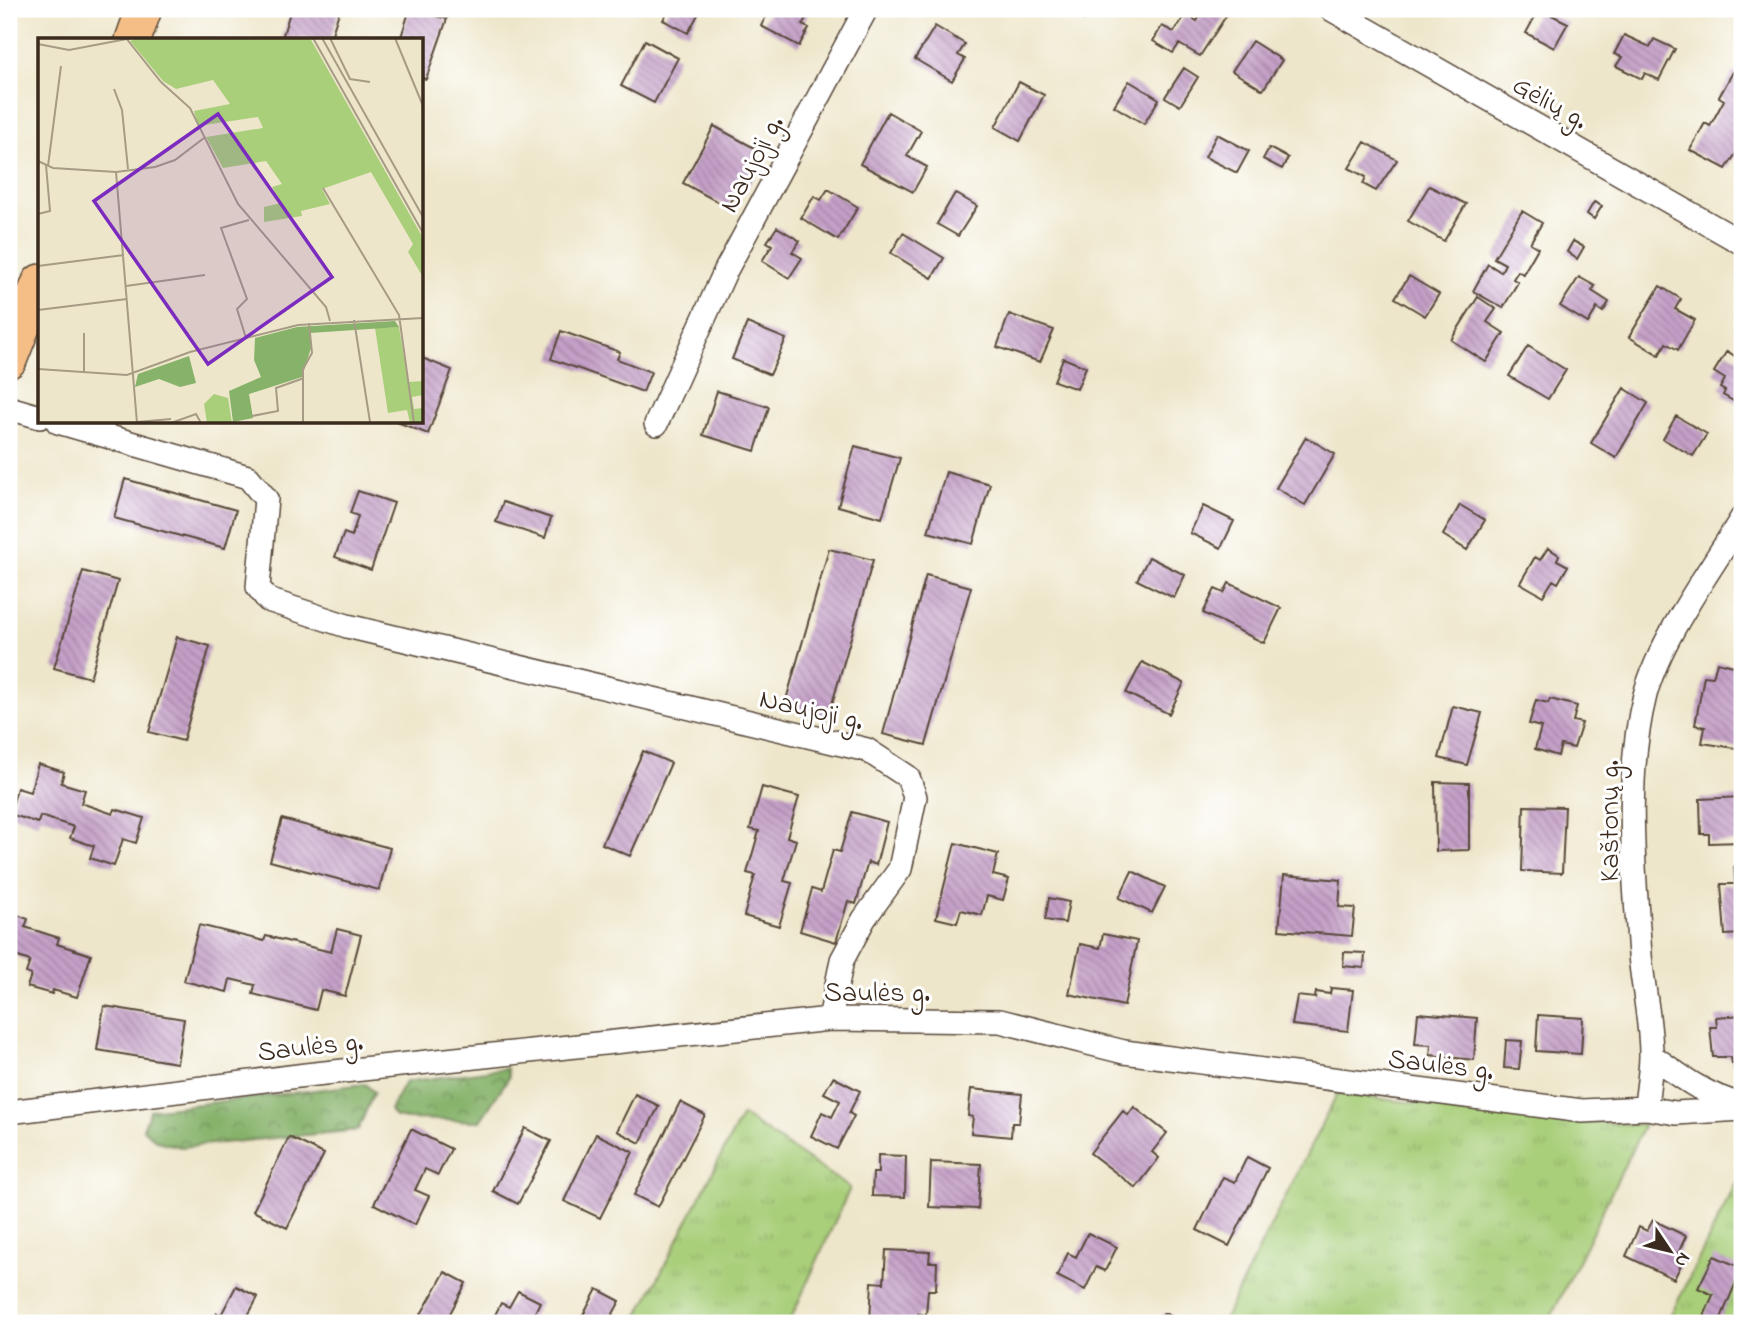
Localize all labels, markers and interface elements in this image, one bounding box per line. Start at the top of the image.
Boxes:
inset map [38,38,424,424]
street label: Gėlių g. [1504,66,1595,142]
street label: Naujoji g. [710,108,796,221]
street label: Naujoji g. [755,680,867,743]
street label: Kaštonų g. [1591,760,1632,882]
street label: Saulės g. [824,974,930,1015]
street label: Saulės g. [256,1023,365,1074]
street label: Saulės g. [1386,1040,1496,1093]
north arrow [1636,1216,1706,1286]
text: N [1667,1246,1697,1272]

